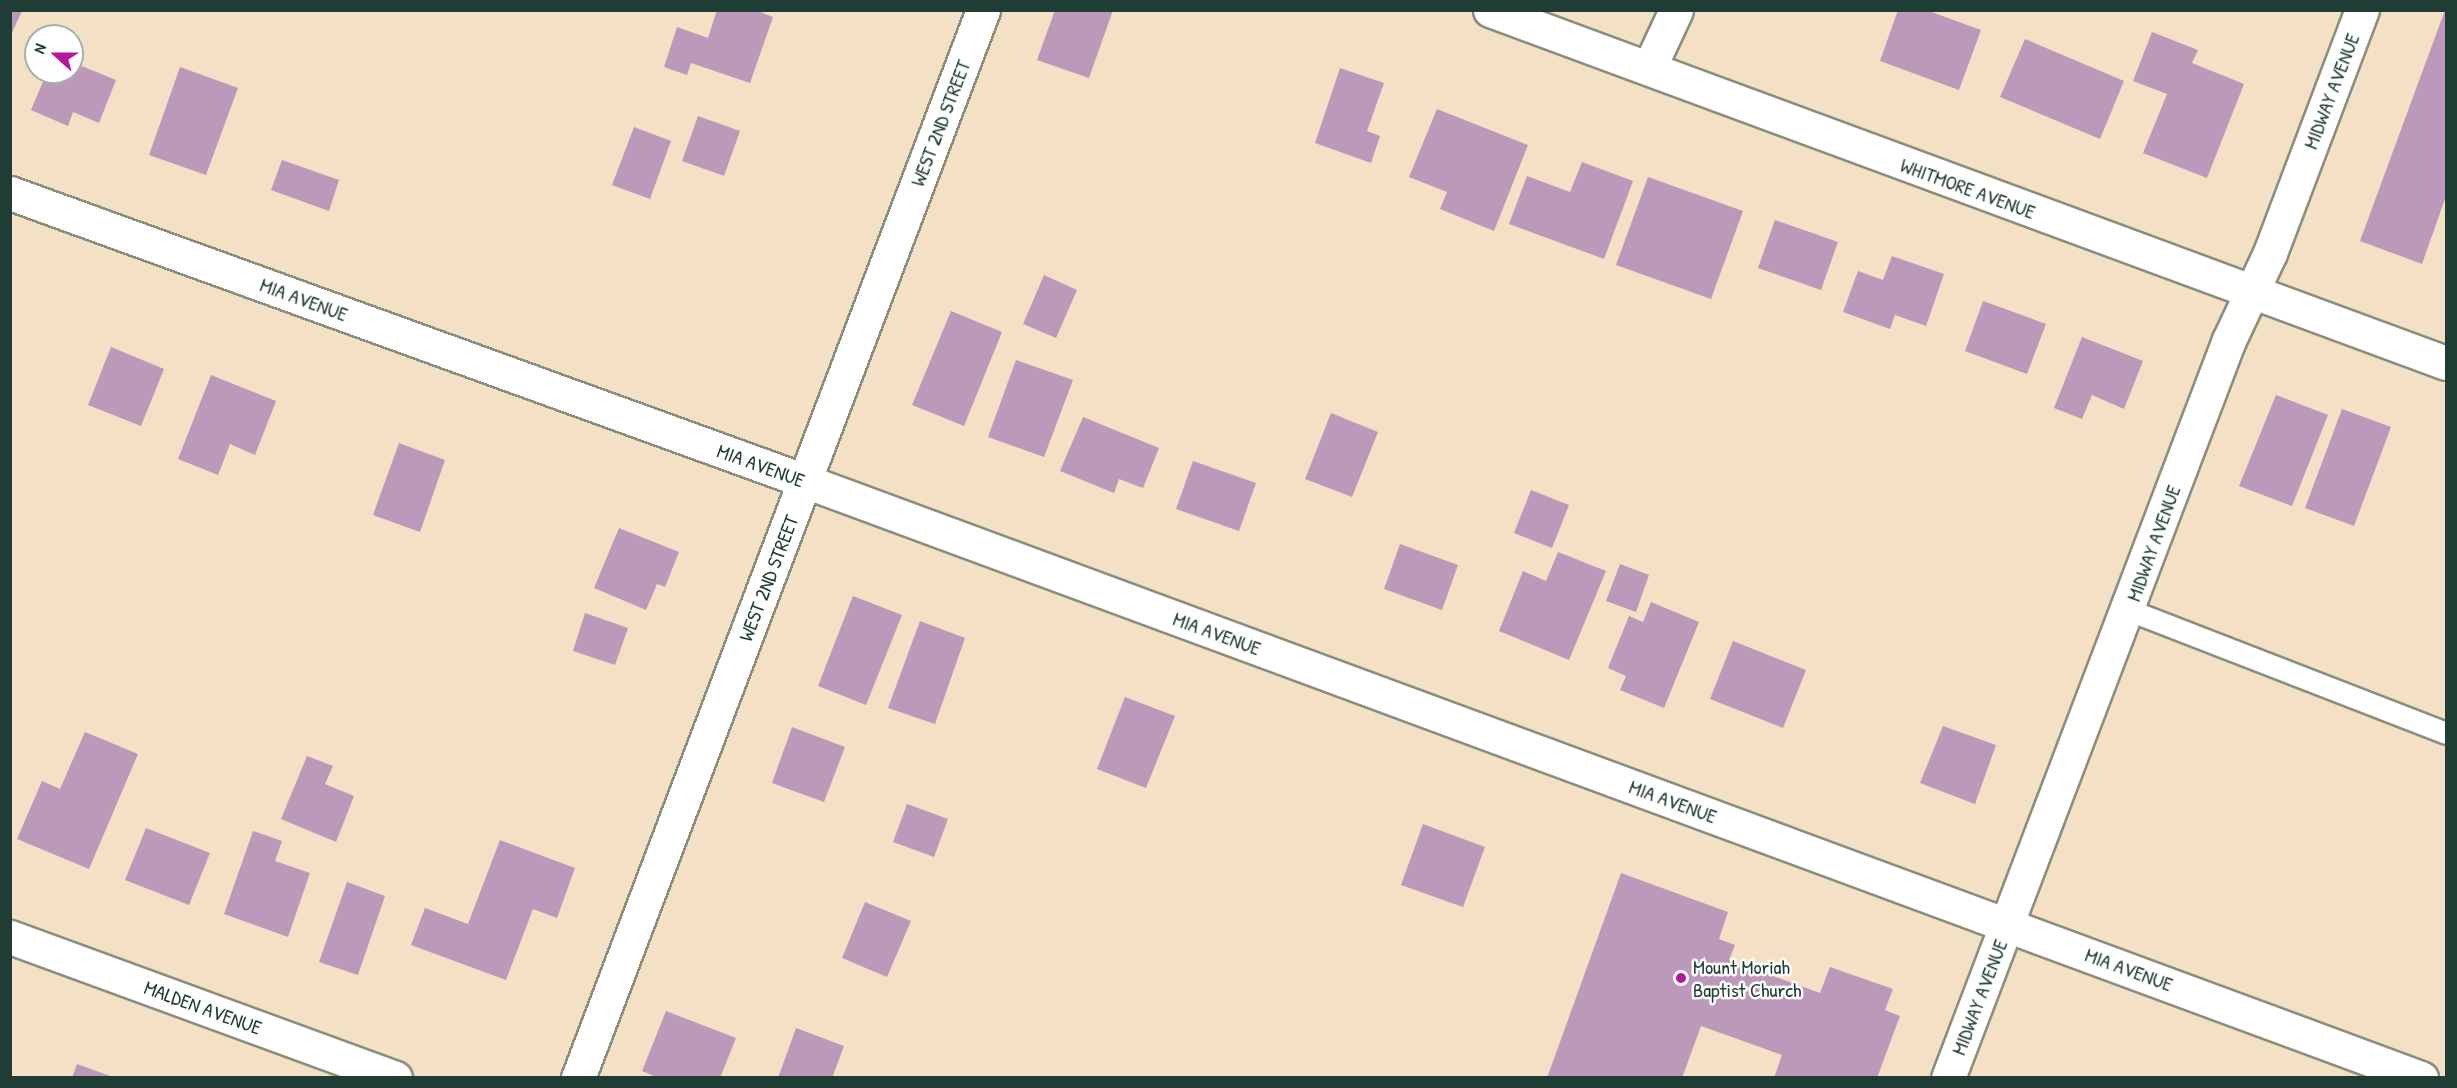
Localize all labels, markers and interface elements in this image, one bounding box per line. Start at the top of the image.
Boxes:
north arrow [24,24,84,84]
street label: MIDWAY AVENUE [2298,30,2364,152]
text: N [27,40,51,56]
street label: WEST 2ND STREET [905,57,975,189]
street label: WHITMORE AVENUE [1897,153,2039,223]
street label: MIA AVENUE [257,272,351,326]
street label: MIA AVENUE [714,438,808,492]
street label: MIDWAY AVENUE [2121,482,2185,604]
street label: WEST 2ND STREET [733,512,803,644]
street label: MIA AVENUE [1170,606,1264,660]
street label: MIA AVENUE [1626,774,1720,828]
street label: MIDWAY AVENUE [1946,936,2012,1058]
street label: MIA AVENUE [2082,942,2176,996]
place label: Mount Moriah Baptist Church [1693,954,1801,1001]
marker: Mount Moriah Baptist Church [1674,971,1688,985]
street label: MALDEN AVENUE [141,975,265,1039]

